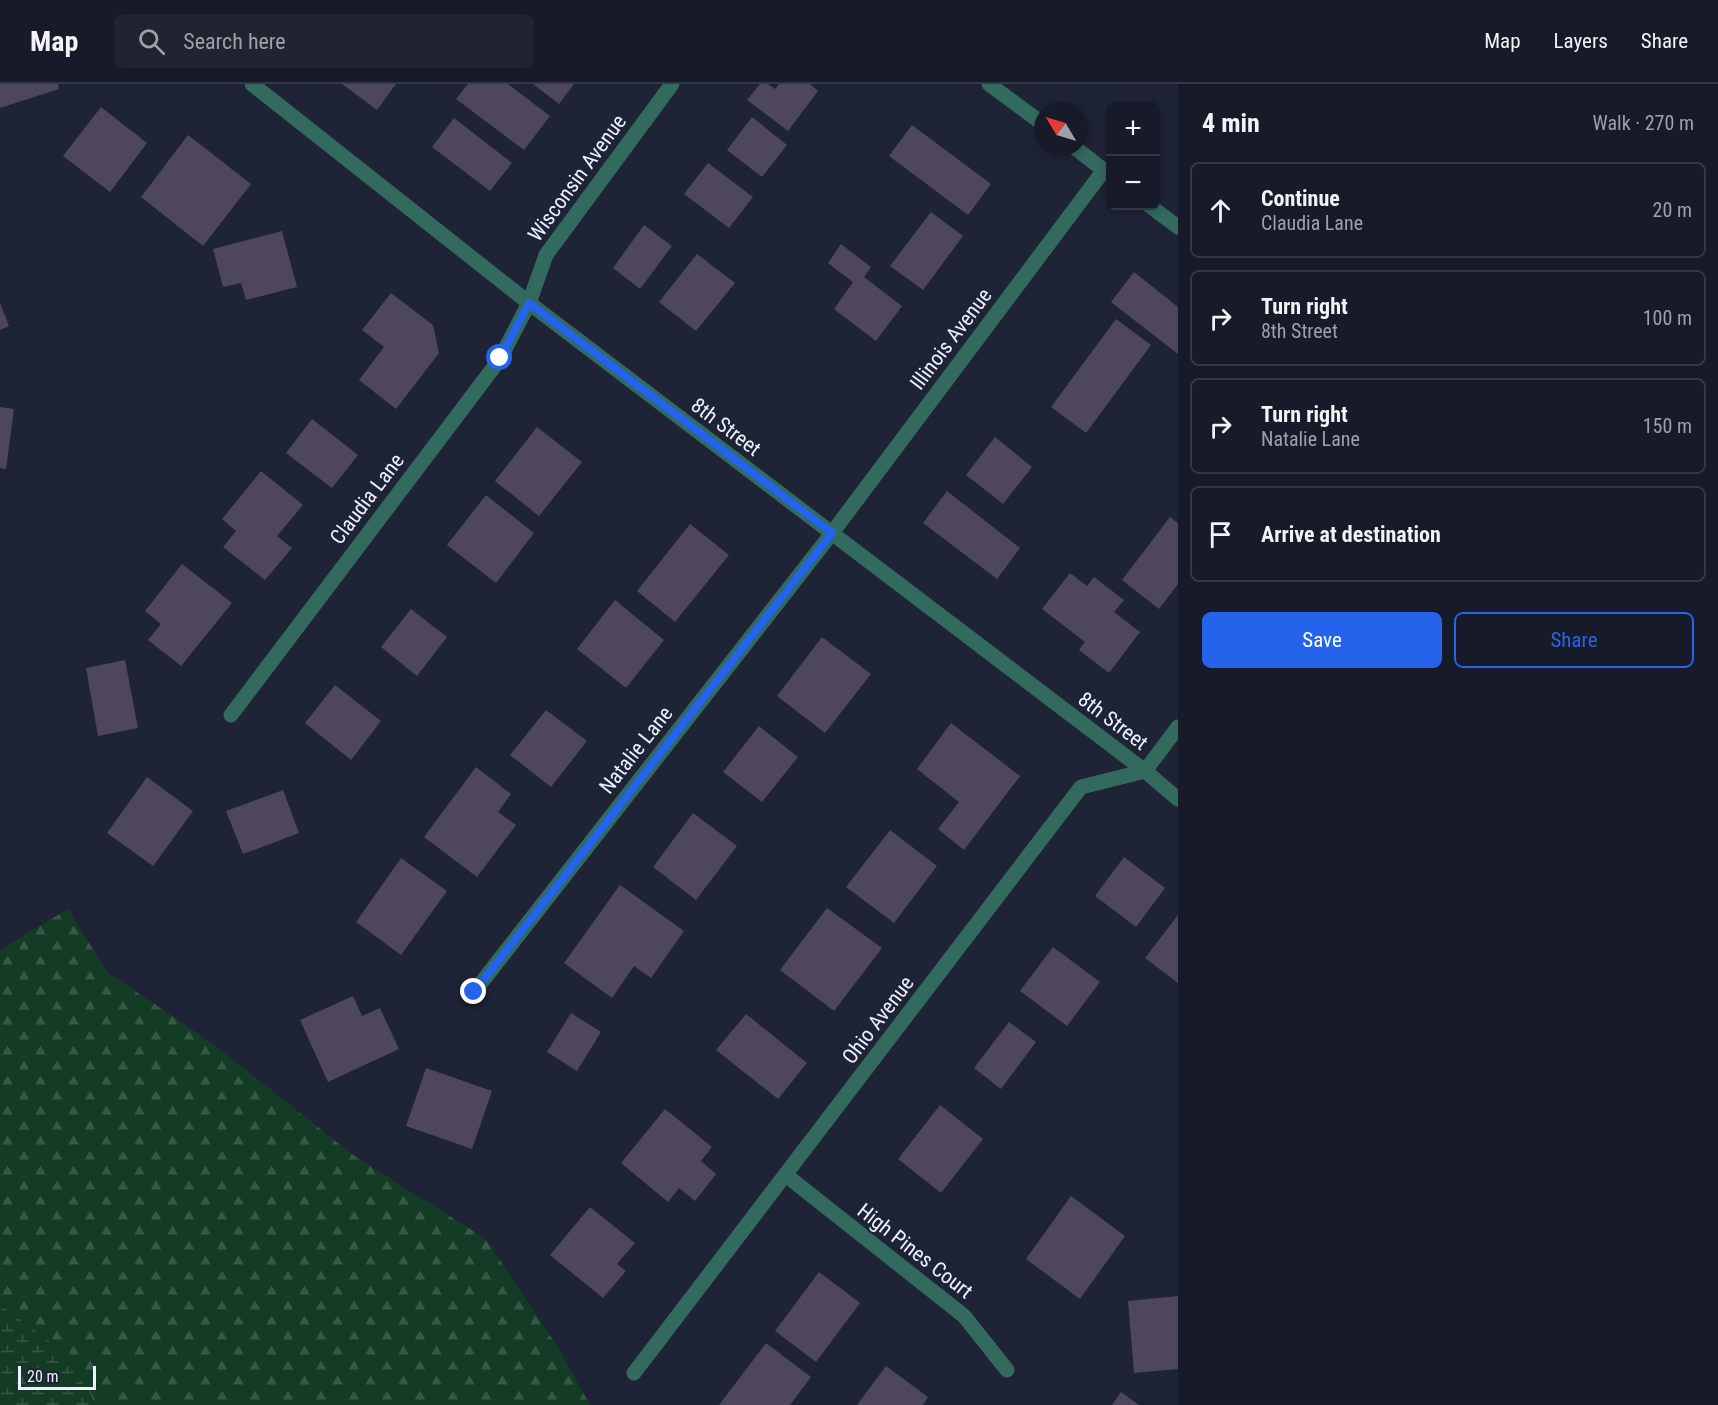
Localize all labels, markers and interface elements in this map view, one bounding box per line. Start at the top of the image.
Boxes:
search box [114,14,534,68]
text: Map [30,25,78,58]
icon: search [135,25,168,58]
text: Search here [183,29,286,54]
text: Map [1484,29,1521,53]
text: Layers [1554,29,1608,53]
text: Share [1641,29,1688,53]
north arrow [1034,102,1088,156]
map controls [1106,102,1160,210]
button: + [1106,102,1160,156]
text: 4 min [1202,108,1260,138]
street label: Wisconsin Avenue [523,110,631,246]
text: Walk · 270 m [1593,111,1694,135]
button: − [1106,156,1160,210]
text: Continue [1261,186,1340,211]
icon: ahead [1204,194,1237,227]
text: 20 m [1653,198,1692,222]
text: Claudia Lane [1261,211,1363,235]
street label: Illinois Avenue [905,284,997,394]
text: Turn right [1261,294,1348,319]
icon: right [1204,302,1237,335]
text: 100 m [1643,306,1692,330]
text: 8th Street [1261,319,1338,343]
route start [486,344,512,370]
street label: 8th Street [687,393,765,461]
text: Turn right [1261,402,1348,427]
icon: right [1204,410,1237,443]
text: 150 m [1643,414,1692,438]
text: Natalie Lane [1261,427,1360,451]
street label: Claudia Lane [325,449,409,549]
icon: arrive [1204,518,1237,551]
text: Arrive at destination [1261,522,1441,547]
button: Save [1202,612,1442,668]
button: Share [1454,612,1694,668]
street label: 8th Street [1074,687,1152,755]
street label: Natalie Lane [595,702,677,798]
street label: Ohio Avenue [837,971,919,1069]
route end [460,978,486,1004]
street label: High Pines Court [853,1199,977,1303]
scale bar [18,1363,96,1390]
text: 20 m [27,1367,59,1386]

